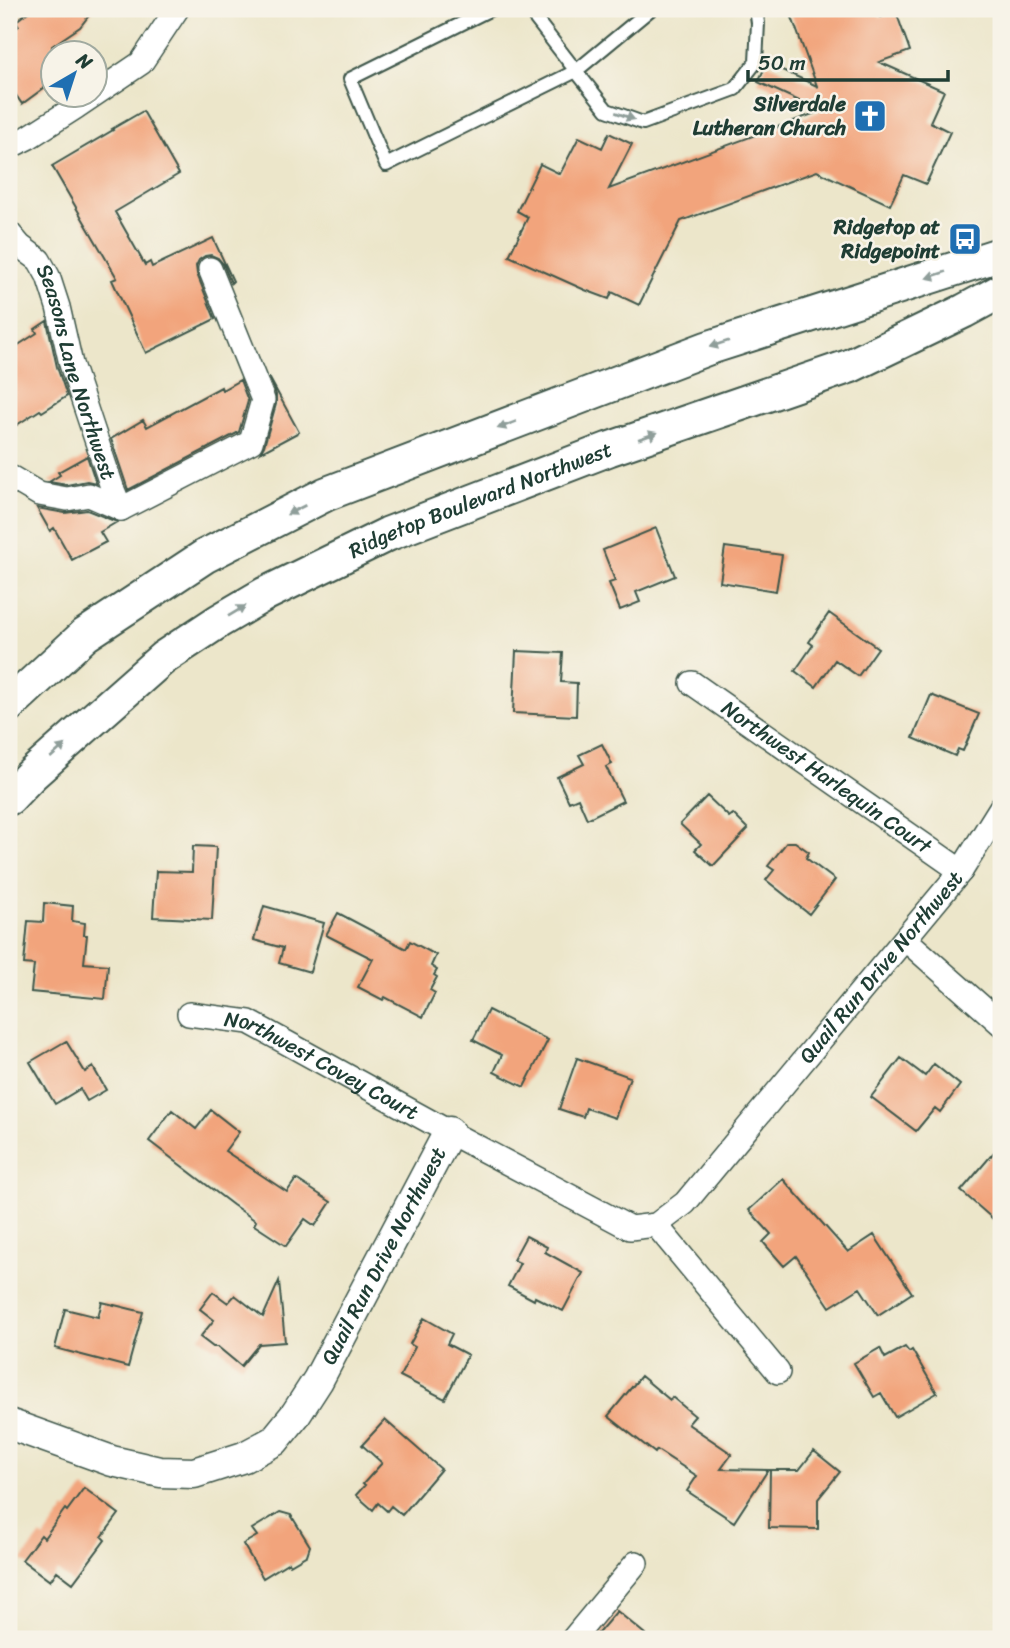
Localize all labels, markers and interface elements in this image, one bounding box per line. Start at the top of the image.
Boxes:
north arrow [38,38,108,108]
scale bar [748,38,947,82]
text: N [68,44,101,79]
text: 50 m [758,44,806,82]
place label: Silverdale Lutheran Church [693,85,846,147]
church icon: Silverdale Lutheran Church [851,97,889,135]
one-way arrow [614,111,635,122]
place label: Ridgetop at Ridgepoint [833,208,941,270]
bus stop icon: Ridgetop at Ridgepoint [946,220,984,258]
street label: Seasons Lane Northwest [25,256,127,485]
one-way arrow [926,270,947,280]
one-way arrow [709,339,730,350]
one-way arrow [496,419,517,430]
one-way arrow [638,430,659,441]
street label: Ridgetop Boulevard Northwest [342,431,618,569]
one-way arrow [286,504,306,515]
one-way arrow [227,605,246,617]
street label: Northwest Harlequin Court [713,690,941,865]
one-way arrow [49,743,67,759]
street label: Quail Run Drive Northwest [789,862,973,1072]
street label: Northwest Covey Court [222,1000,426,1131]
street label: Quail Run Drive Northwest [310,1140,457,1372]

